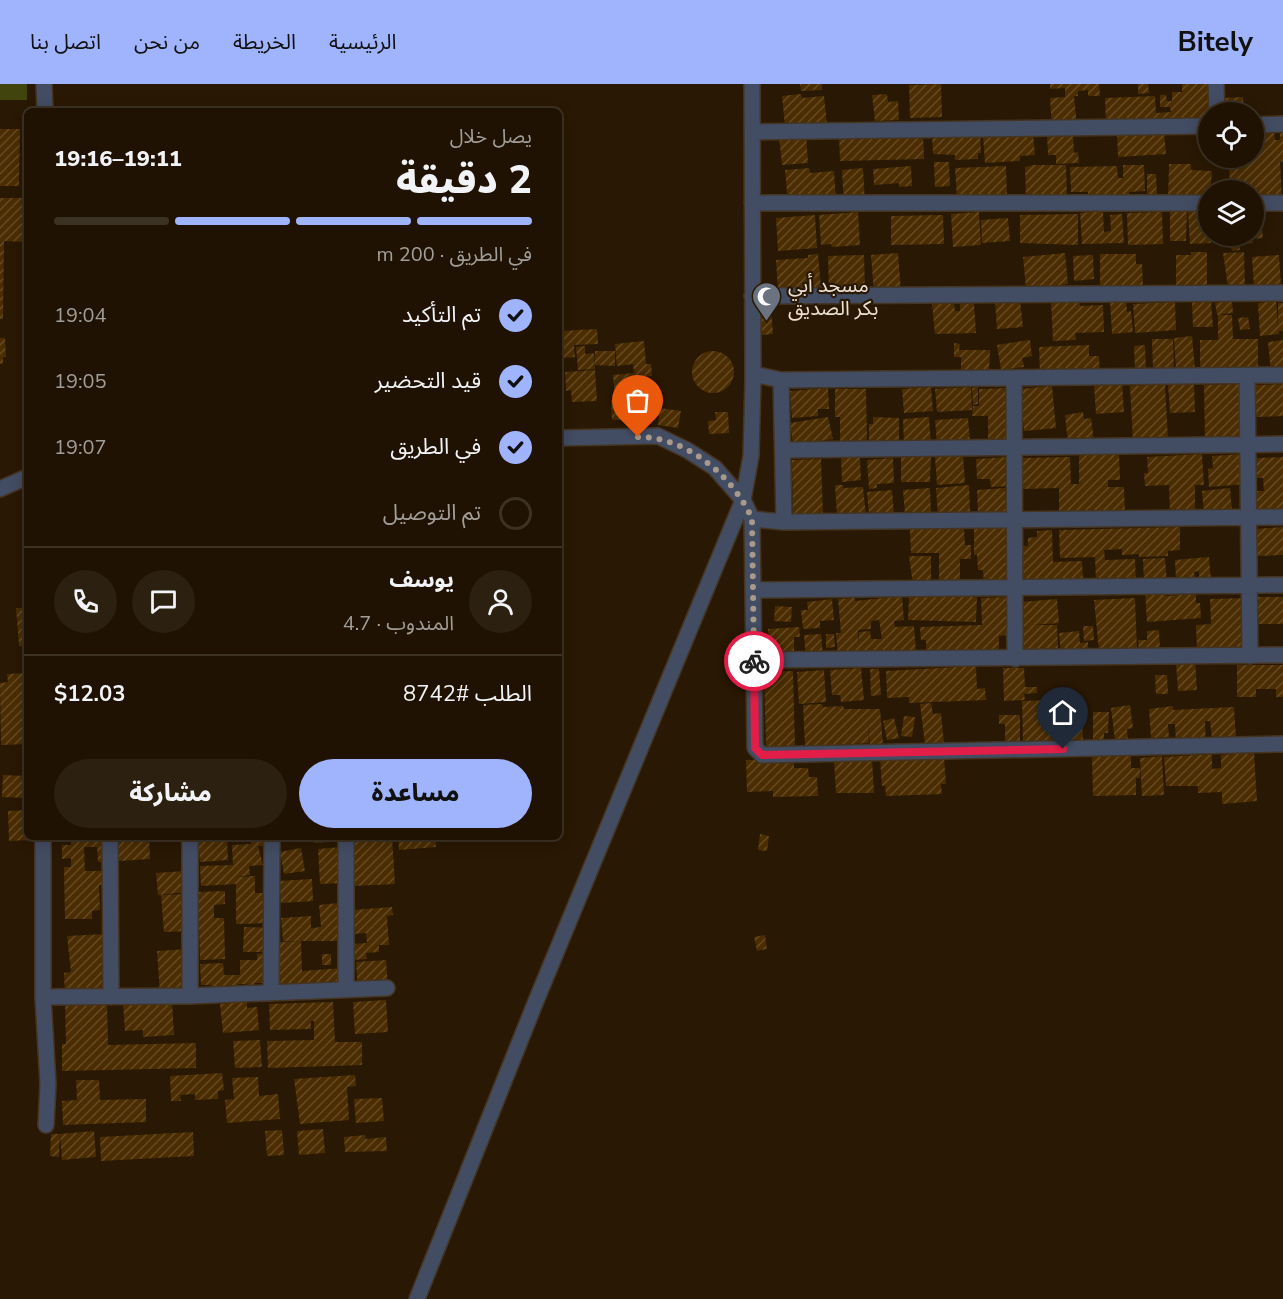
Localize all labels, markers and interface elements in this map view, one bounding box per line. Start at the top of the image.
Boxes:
text: Bitely [1178,23,1253,61]
text: اتصل بنا [30,28,101,56]
text: من نحن [134,28,200,56]
text: الخريطة [233,28,296,56]
text: الرئيسية [329,28,396,56]
map controls [1198,102,1264,246]
button: locate [1198,102,1264,168]
text: يصل خلال [450,123,532,150]
text: 19:11–19:16 [54,144,182,174]
text: 2 دقيقة [396,154,532,207]
button: layers [1198,180,1264,246]
text: في الطريق · 200 m [376,241,532,268]
place label: مسجد أبي بكر الصديق [788,272,878,322]
mosque icon: مسجد أبي بكر الصديق [751,280,783,322]
icon: check [499,299,532,332]
text: تم التأكيد [402,300,481,330]
text: 19:04 [54,302,107,329]
icon: check [499,365,532,398]
text: قيد التحضير [375,366,481,396]
text: 19:05 [54,368,107,395]
pin [612,375,663,437]
icon: bag [621,384,654,417]
icon: check [499,431,532,464]
text: في الطريق [390,432,481,462]
text: 19:07 [54,434,107,461]
text: تم التوصيل [383,498,481,528]
text: يوسف [389,565,454,595]
button: phone [54,570,117,633]
button: chat [132,570,195,633]
button: person [469,570,532,633]
text: المندوب · 4.7 [343,610,454,637]
courier [724,631,784,691]
icon: bike [738,645,771,678]
text: $12.03 [54,679,125,709]
text: الطلب #8742 [403,679,532,709]
pin [1037,687,1088,749]
icon: home [1046,696,1079,729]
button: مشاركة [54,759,287,828]
button: مساعدة [299,759,532,828]

